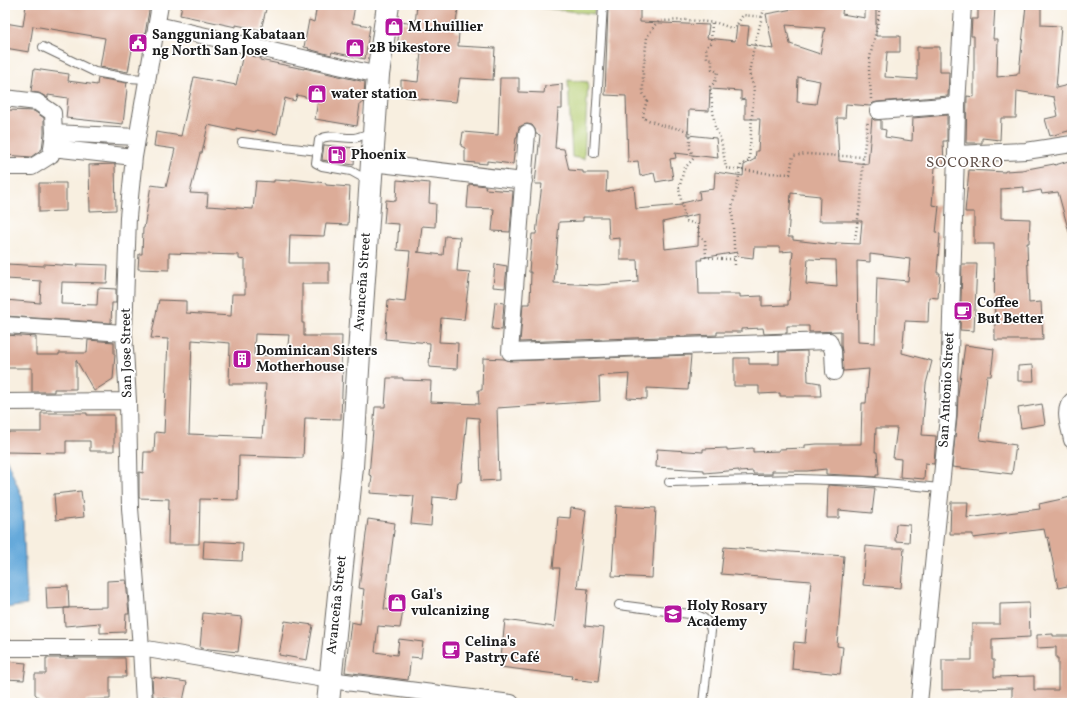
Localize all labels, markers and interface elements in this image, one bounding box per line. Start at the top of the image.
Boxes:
shop icon: M Lhuillier [383,16,405,38]
place label: M Lhuillier [408,18,484,37]
place label: Sangguniang Kabataan ng North San Jose [152,26,306,61]
public building icon: Sangguniang Kabataan ng North San Jose [127,32,149,54]
shop icon: 2B bikestore [344,37,366,59]
place label: 2B bikestore [369,39,450,58]
shop icon: water station [306,83,328,105]
place label: water station [331,85,417,104]
fuel station icon: Phoenix [326,144,348,166]
place label: Phoenix [351,146,406,165]
district label: SOCORRO [926,153,1004,174]
street label: Avanceña Street [350,232,376,332]
place label: Coffee But Better [977,294,1044,329]
cafe icon: Coffee But Better [952,300,974,322]
street label: San Jose Street [117,308,137,398]
street label: San Antonio Street [934,332,960,448]
place label: Dominican Sisters Motherhouse [256,342,377,377]
building icon: Dominican Sisters Motherhouse [231,348,253,370]
street label: Avanceña Street [322,554,352,655]
place label: Gal's vulcanizing [411,586,490,621]
shop icon: Gal's vulcanizing [386,592,408,614]
place label: Holy Rosary Academy [687,597,767,632]
school or university icon: Holy Rosary Academy [662,603,684,625]
place label: Celina's Pastry Café [465,633,540,668]
cafe icon: Celina's Pastry Café [440,639,462,661]

